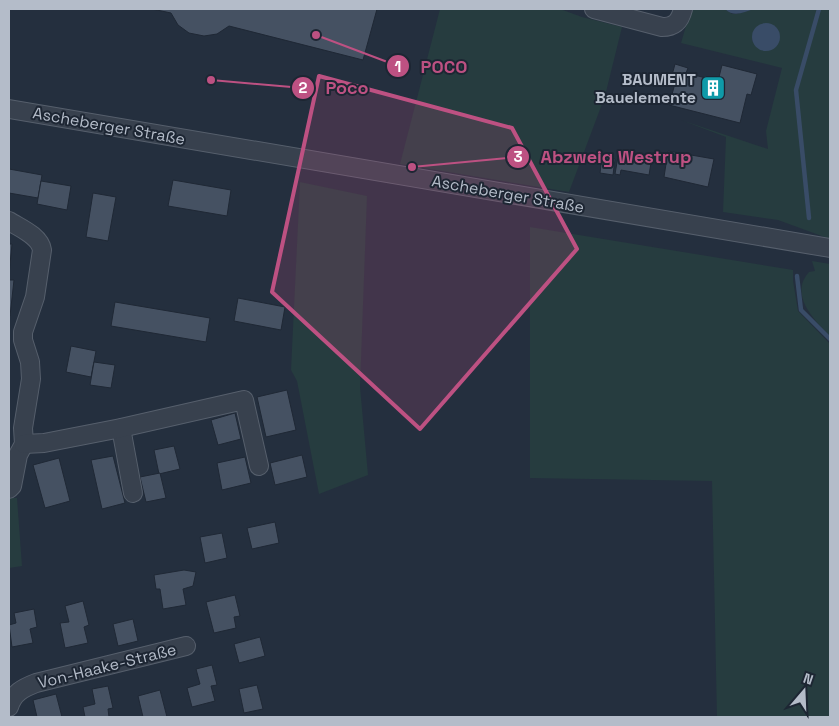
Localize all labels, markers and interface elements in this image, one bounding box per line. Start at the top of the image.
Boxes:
callout: POCO [386,50,478,83]
text: POCO [421,55,467,78]
text: 1 [395,57,401,76]
place label: BAUMENT Bauelemente [595,69,697,108]
callout: Poco [291,71,379,104]
building icon: BAUMENT Bauelemente [700,75,726,101]
text: Poco [325,76,369,99]
text: 2 [299,78,308,97]
street label: Ascheberger Straße [31,102,187,150]
callout: Abzweig Westrup [505,140,701,173]
text: Abzweig Westrup [541,145,691,168]
text: 3 [513,147,523,166]
street label: Ascheberger Straße [430,170,586,218]
street label: Von-Haake-Straße [36,639,178,693]
north arrow [779,666,829,716]
text: N [801,669,816,689]

